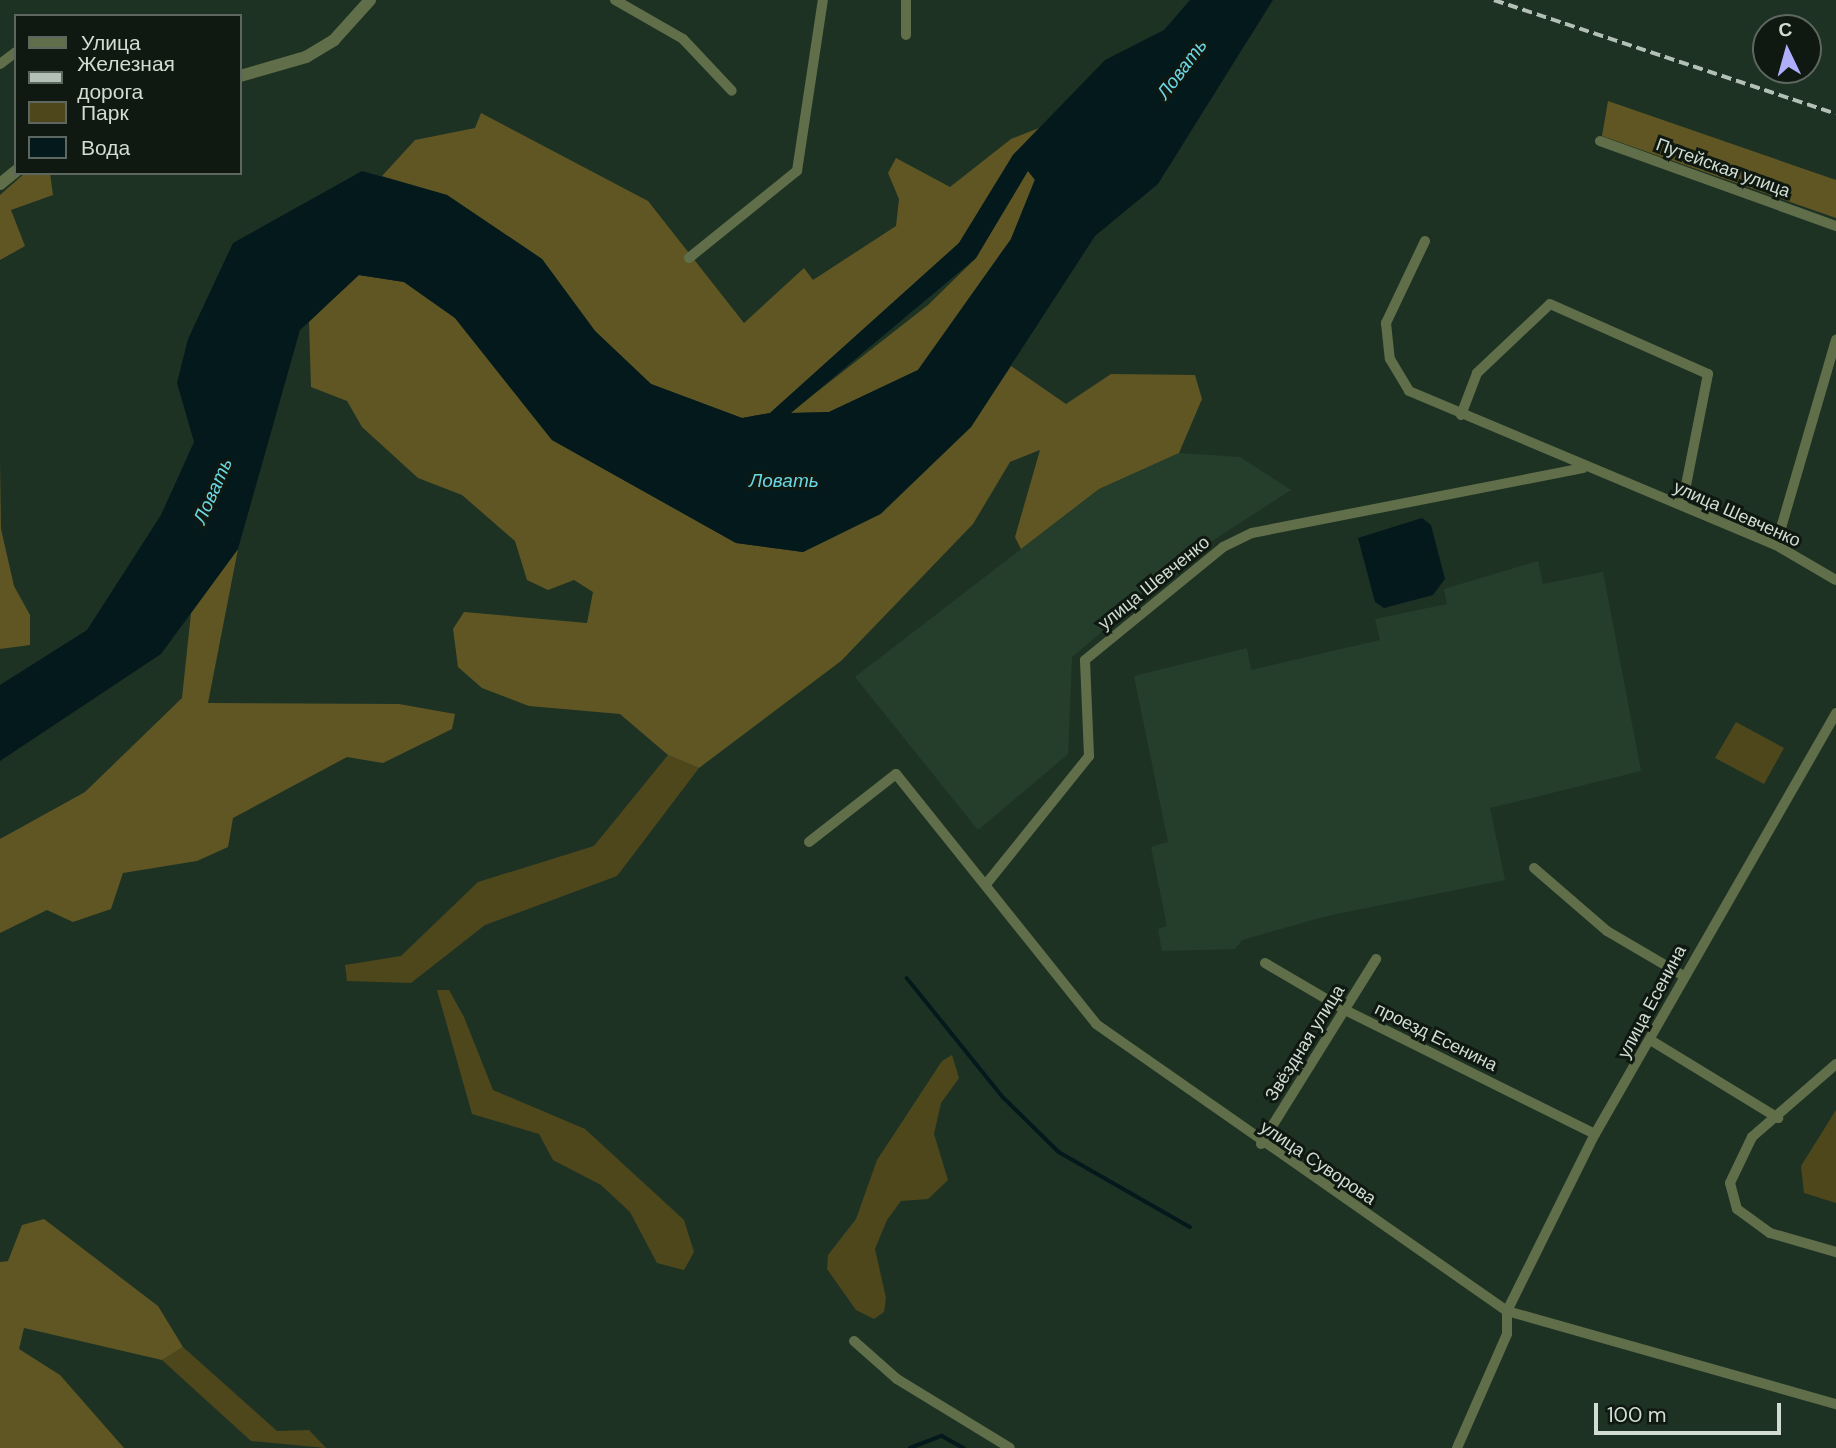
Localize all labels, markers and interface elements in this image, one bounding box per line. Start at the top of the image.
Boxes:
legend [14,14,242,175]
north arrow [1752,14,1822,84]
text: С [1777,17,1793,43]
text: Улица [81,29,141,57]
water label: Ловать [1152,34,1212,104]
text: Железная дорога [77,50,175,106]
text: Парк [81,99,129,127]
text: Вода [81,134,130,162]
street label: Путейская улица [1653,134,1793,202]
water label: Ловать [188,455,238,527]
water label: Ловать [749,470,819,492]
street label: улица Шевченко [1670,476,1804,552]
street label: улица Шевченко [1094,532,1214,634]
street label: улица Есенина [1613,942,1691,1062]
street label: Звёздная улица [1261,981,1349,1105]
street label: проезд Есенина [1371,998,1501,1076]
street label: улица Суворова [1256,1116,1380,1210]
scale bar [1598,1388,1785,1432]
text: 100 m [1607,1401,1667,1429]

